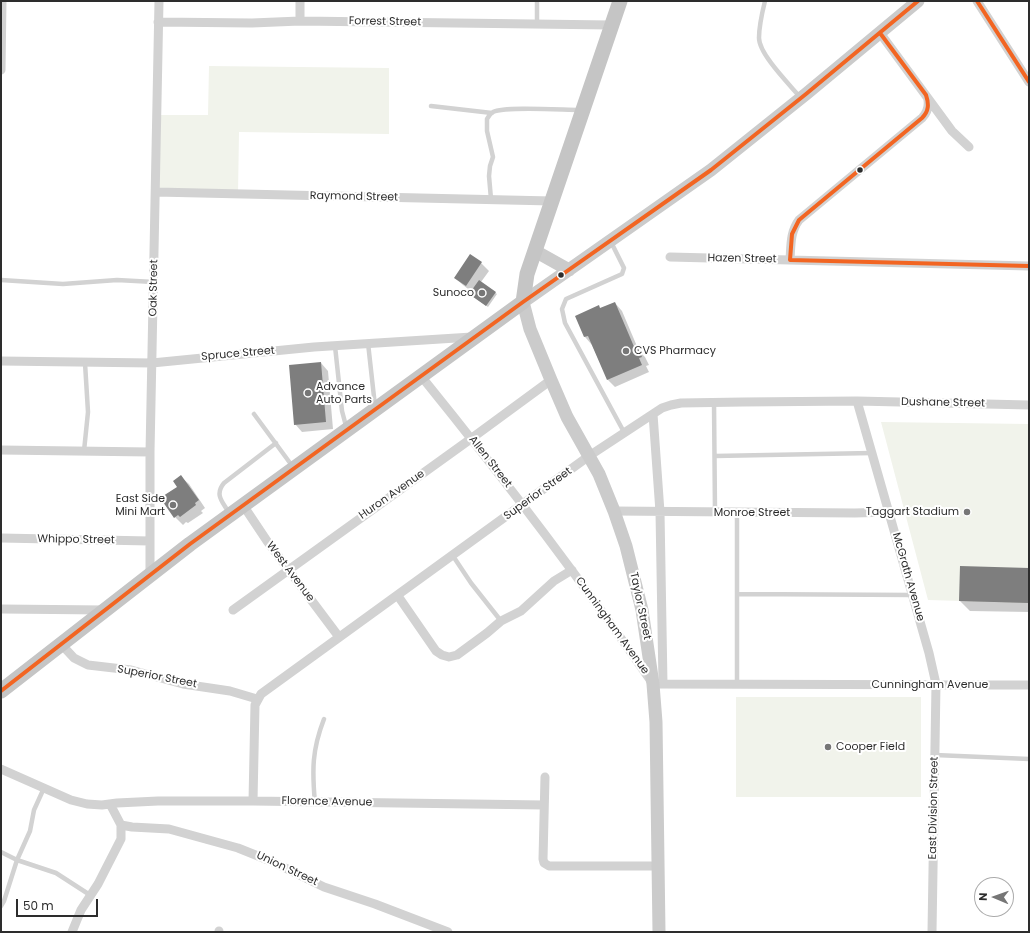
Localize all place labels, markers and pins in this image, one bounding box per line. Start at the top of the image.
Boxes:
unlabelled marker [855,165,865,175]
unlabelled marker [556,270,566,280]
place label: Sunoco [433,286,474,300]
marker: Sunoco [477,288,487,298]
place label: CVS Pharmacy [634,344,716,358]
marker: CVS Pharmacy [621,346,631,356]
place label: Advance Auto Parts [316,380,372,406]
marker: Advance Auto Parts [303,388,313,398]
place label: East Side Mini Mart [115,492,165,518]
marker: East Side Mini Mart [168,500,178,510]
place label: Taggart Stadium [866,505,959,519]
marker: Taggart Stadium [962,507,972,517]
place label: Cooper Field [836,740,905,754]
marker: Cooper Field [823,742,833,752]

